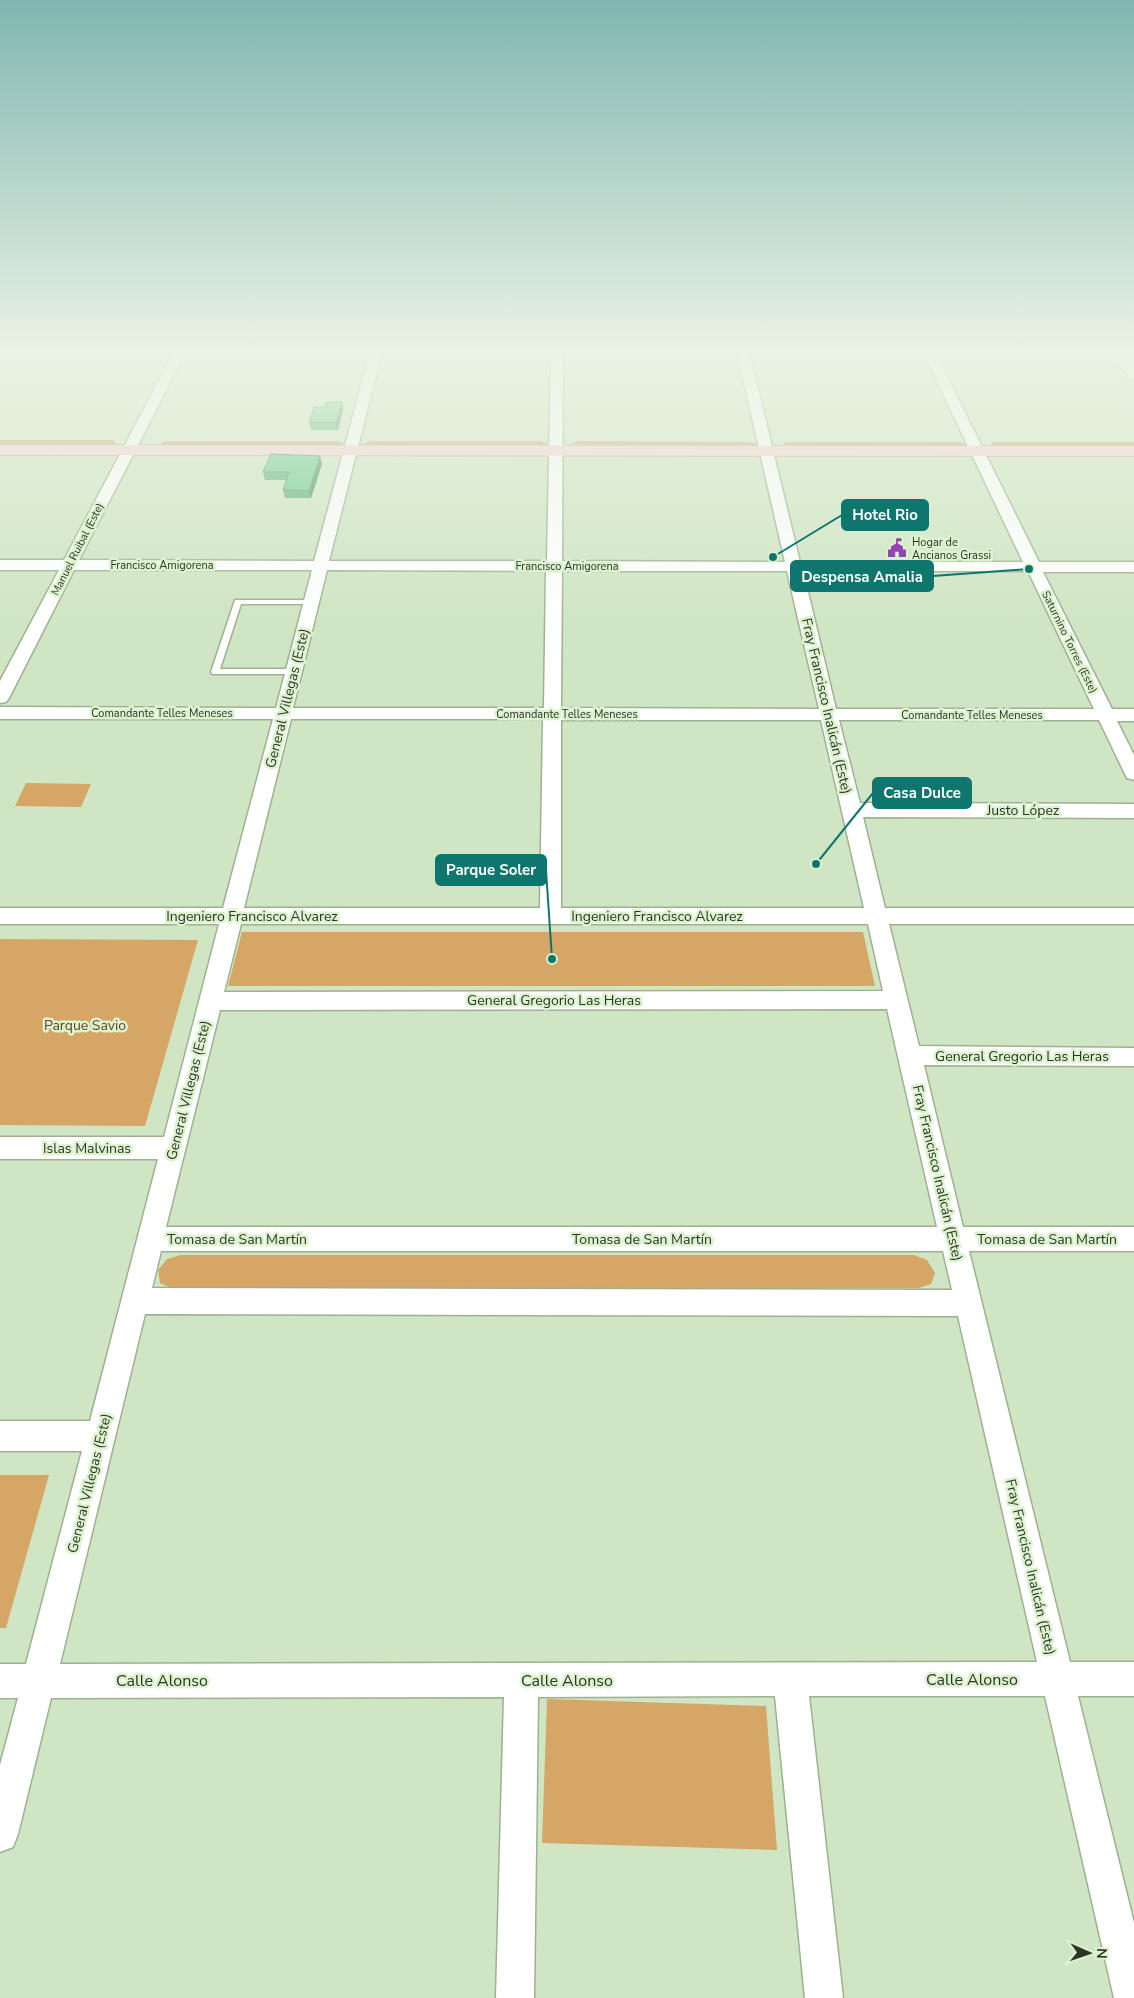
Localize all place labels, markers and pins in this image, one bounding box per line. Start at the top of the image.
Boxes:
callout: Hotel Rio [842,500,928,530]
place label: Hogar de Ancianos Grassi [912,535,991,563]
public building icon: Hogar de Ancianos Grassi [886,537,908,559]
callout: Despensa Amalia [791,561,933,591]
callout: Casa Dulce [873,778,971,808]
callout: Parque Soler [436,855,546,885]

